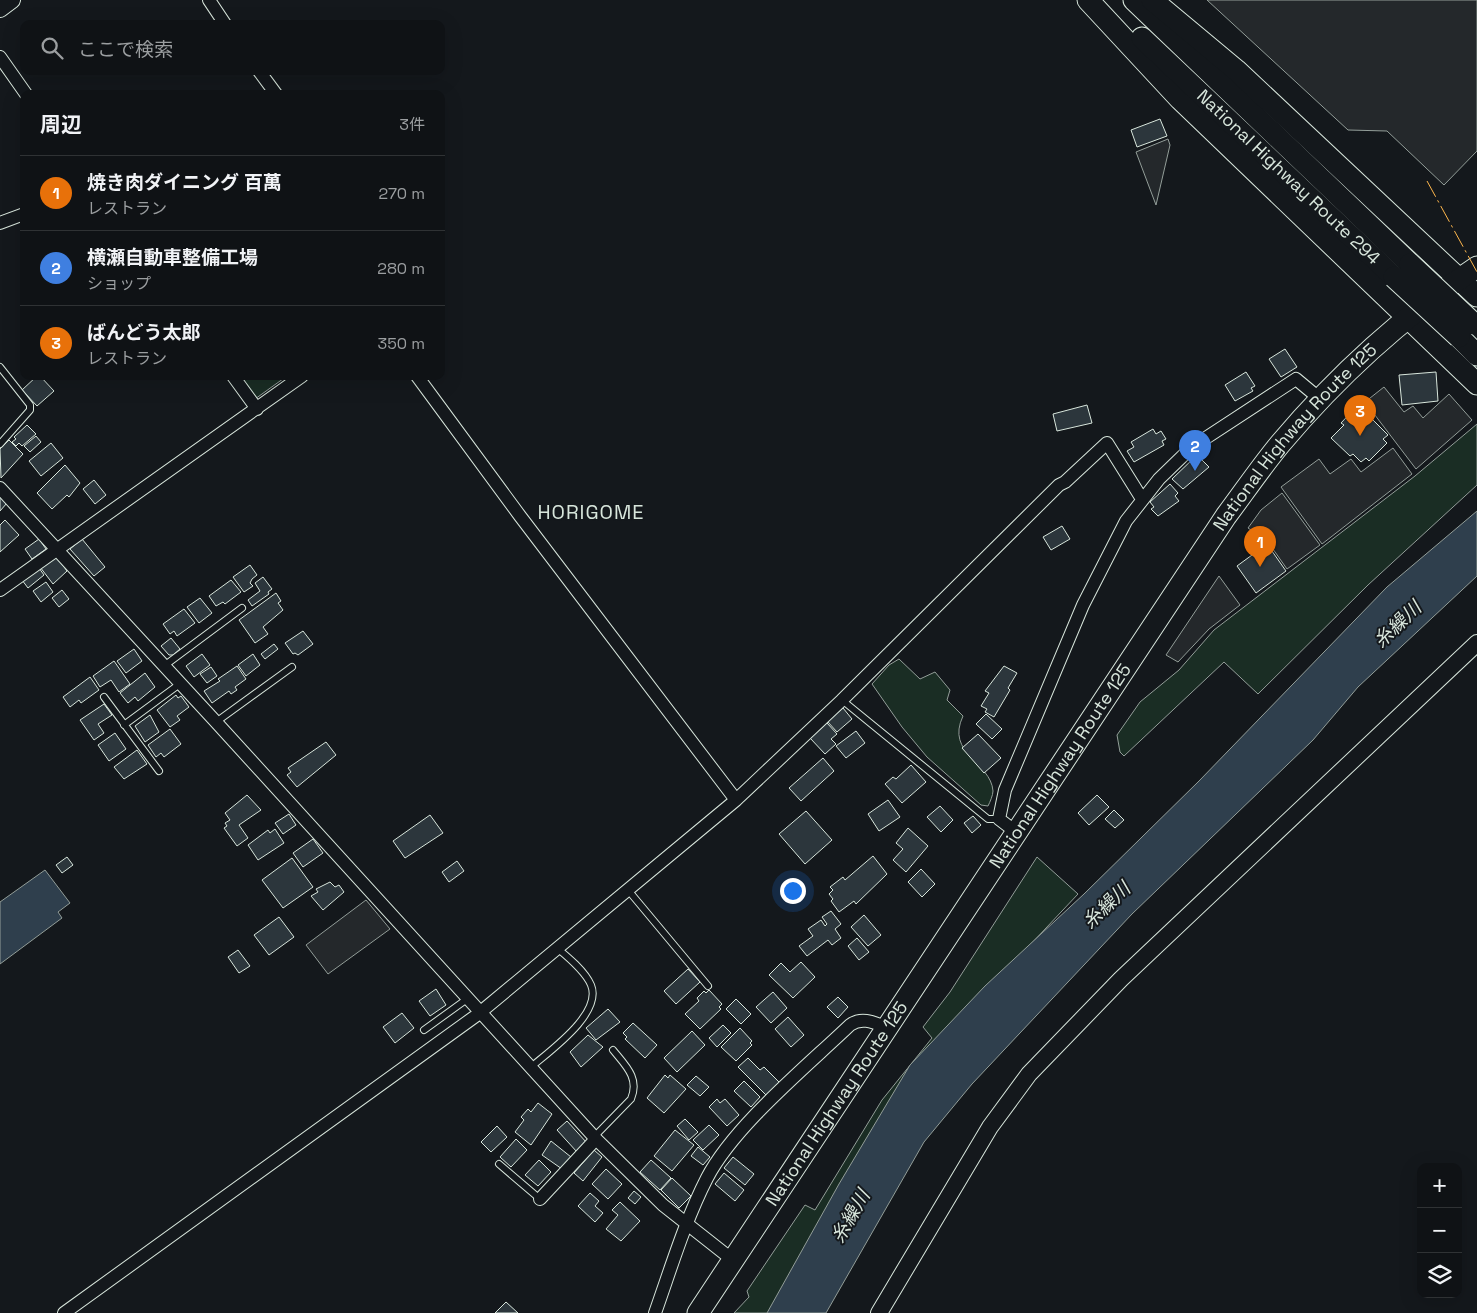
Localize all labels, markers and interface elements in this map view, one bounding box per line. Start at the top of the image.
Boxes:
search box [20,20,445,75]
icon: search [38,34,66,62]
text: ここで検索 [78,37,173,62]
street label: National Highway Route 294 [1192,84,1386,269]
text: 周辺 [40,111,82,138]
text: 3件 [399,114,425,135]
text: 焼き肉ダイニング 百萬 [87,170,282,195]
text: 1 [52,183,60,204]
text: 270 m [378,183,425,204]
text: レストラン [87,198,167,219]
text: 横瀬自動車整備工場 [87,245,258,270]
text: 2 [51,258,61,279]
text: 280 m [377,258,425,279]
text: ショップ [87,273,151,294]
text: ばんどう太郎 [87,320,200,345]
text: 3 [51,333,61,354]
text: 350 m [378,333,425,354]
street label: National Highway Route 125 [1207,338,1381,535]
text: レストラン [87,348,167,369]
pin: 3 [1344,395,1376,436]
pin: 2 [1179,430,1211,471]
district label: HORIGOME [537,499,645,525]
pin: 1 [1244,526,1276,567]
water label: 糸繰川 [1368,594,1428,653]
street label: National Highway Route 125 [984,659,1136,873]
water label: 糸繰川 [1077,875,1137,934]
your location [780,878,806,904]
street label: National Highway Route 125 [760,997,912,1210]
map controls [1417,1163,1462,1298]
button: + [1417,1163,1462,1208]
water label: 糸繰川 [825,1184,877,1247]
button: − [1417,1208,1462,1253]
button: layers [1417,1253,1462,1298]

